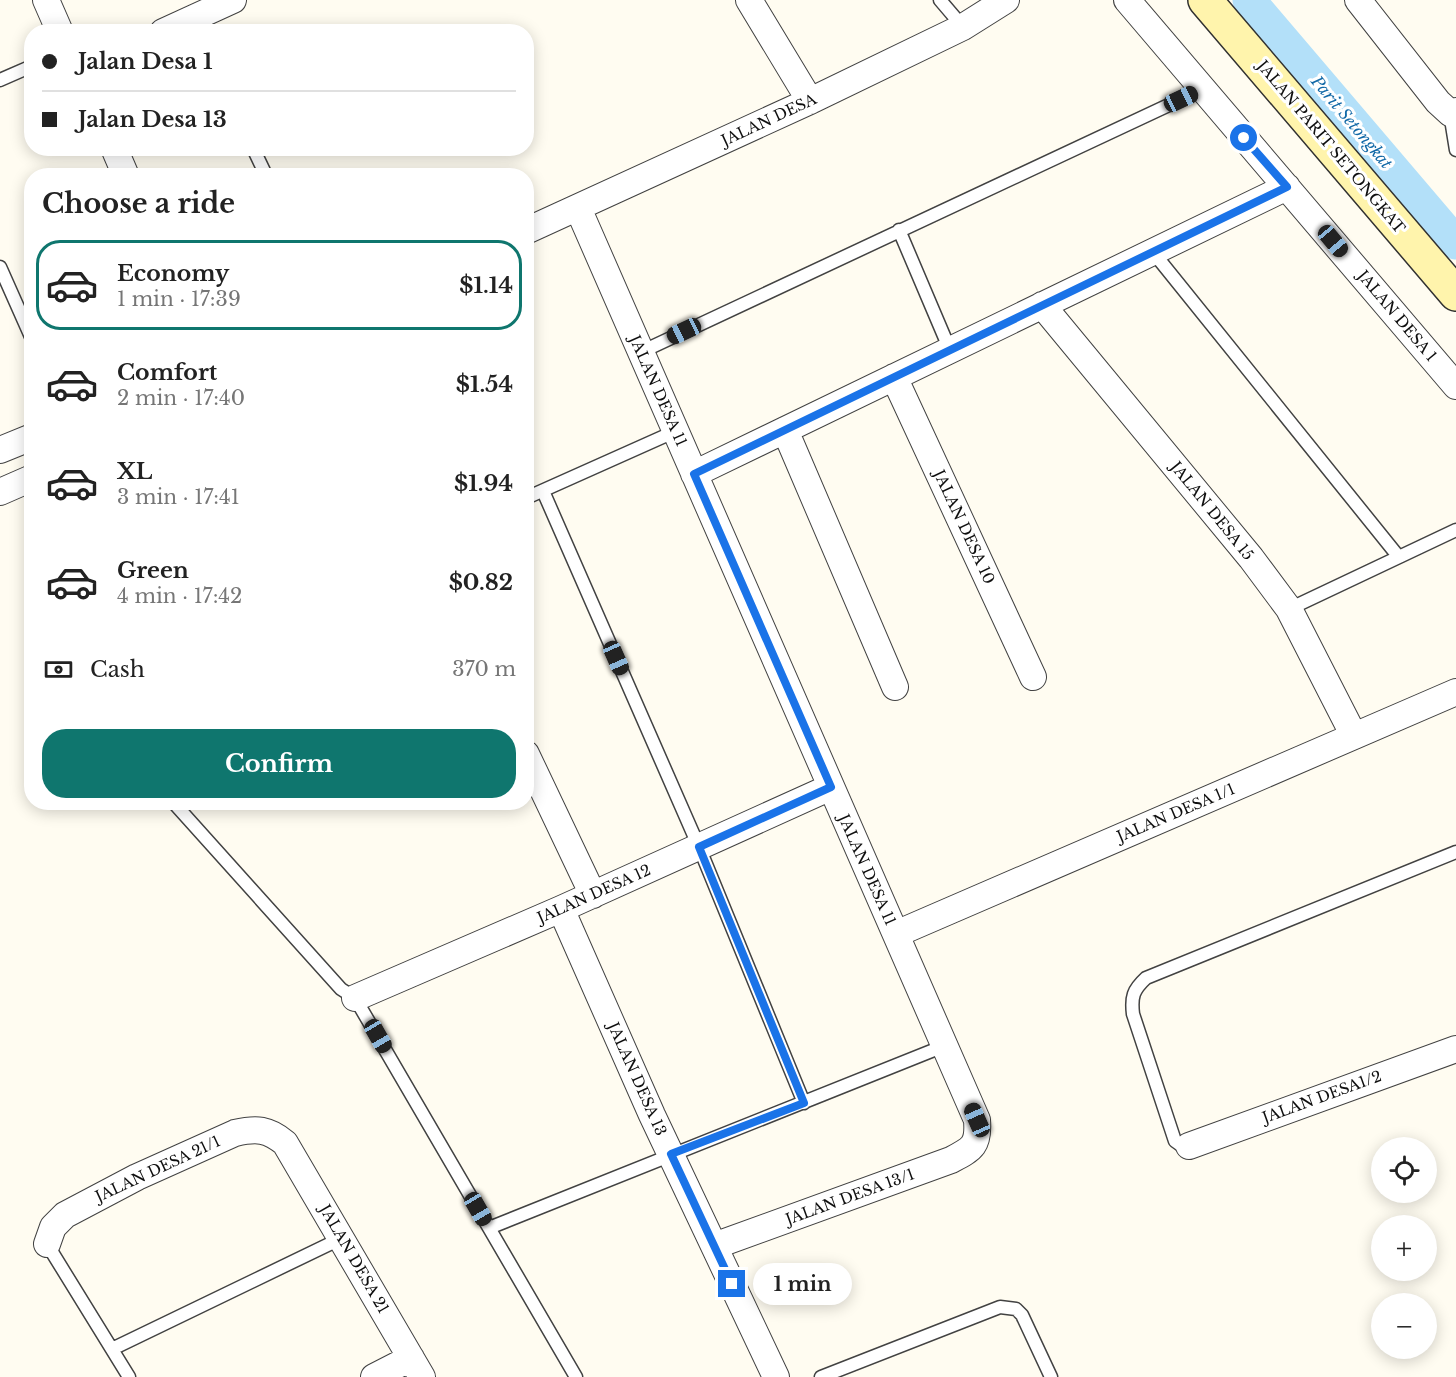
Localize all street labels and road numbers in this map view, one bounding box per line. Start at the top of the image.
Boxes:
street label: JALAN PARIT SETONGKAT [1252,55,1409,237]
street label: JALAN DESA [716,89,820,151]
street label: JALAN DESA 1 [1352,265,1441,365]
street label: JALAN DESA 11 [625,330,691,449]
street label: JALAN DESA 15 [1166,456,1258,564]
street label: JALAN DESA 10 [929,465,999,587]
street label: JALAN DESA 1/1 [1112,779,1238,847]
street label: JALAN DESA 11 [834,809,900,928]
street label: JALAN DESA 12 [532,860,654,928]
street label: JALAN DESA 13 [603,1017,671,1139]
street label: JALAN DESA1/2 [1258,1066,1384,1128]
street label: JALAN DESA 21/1 [90,1131,223,1207]
street label: JALAN DESA 13/1 [781,1164,917,1229]
street label: JALAN DESA 21 [315,1199,393,1316]

